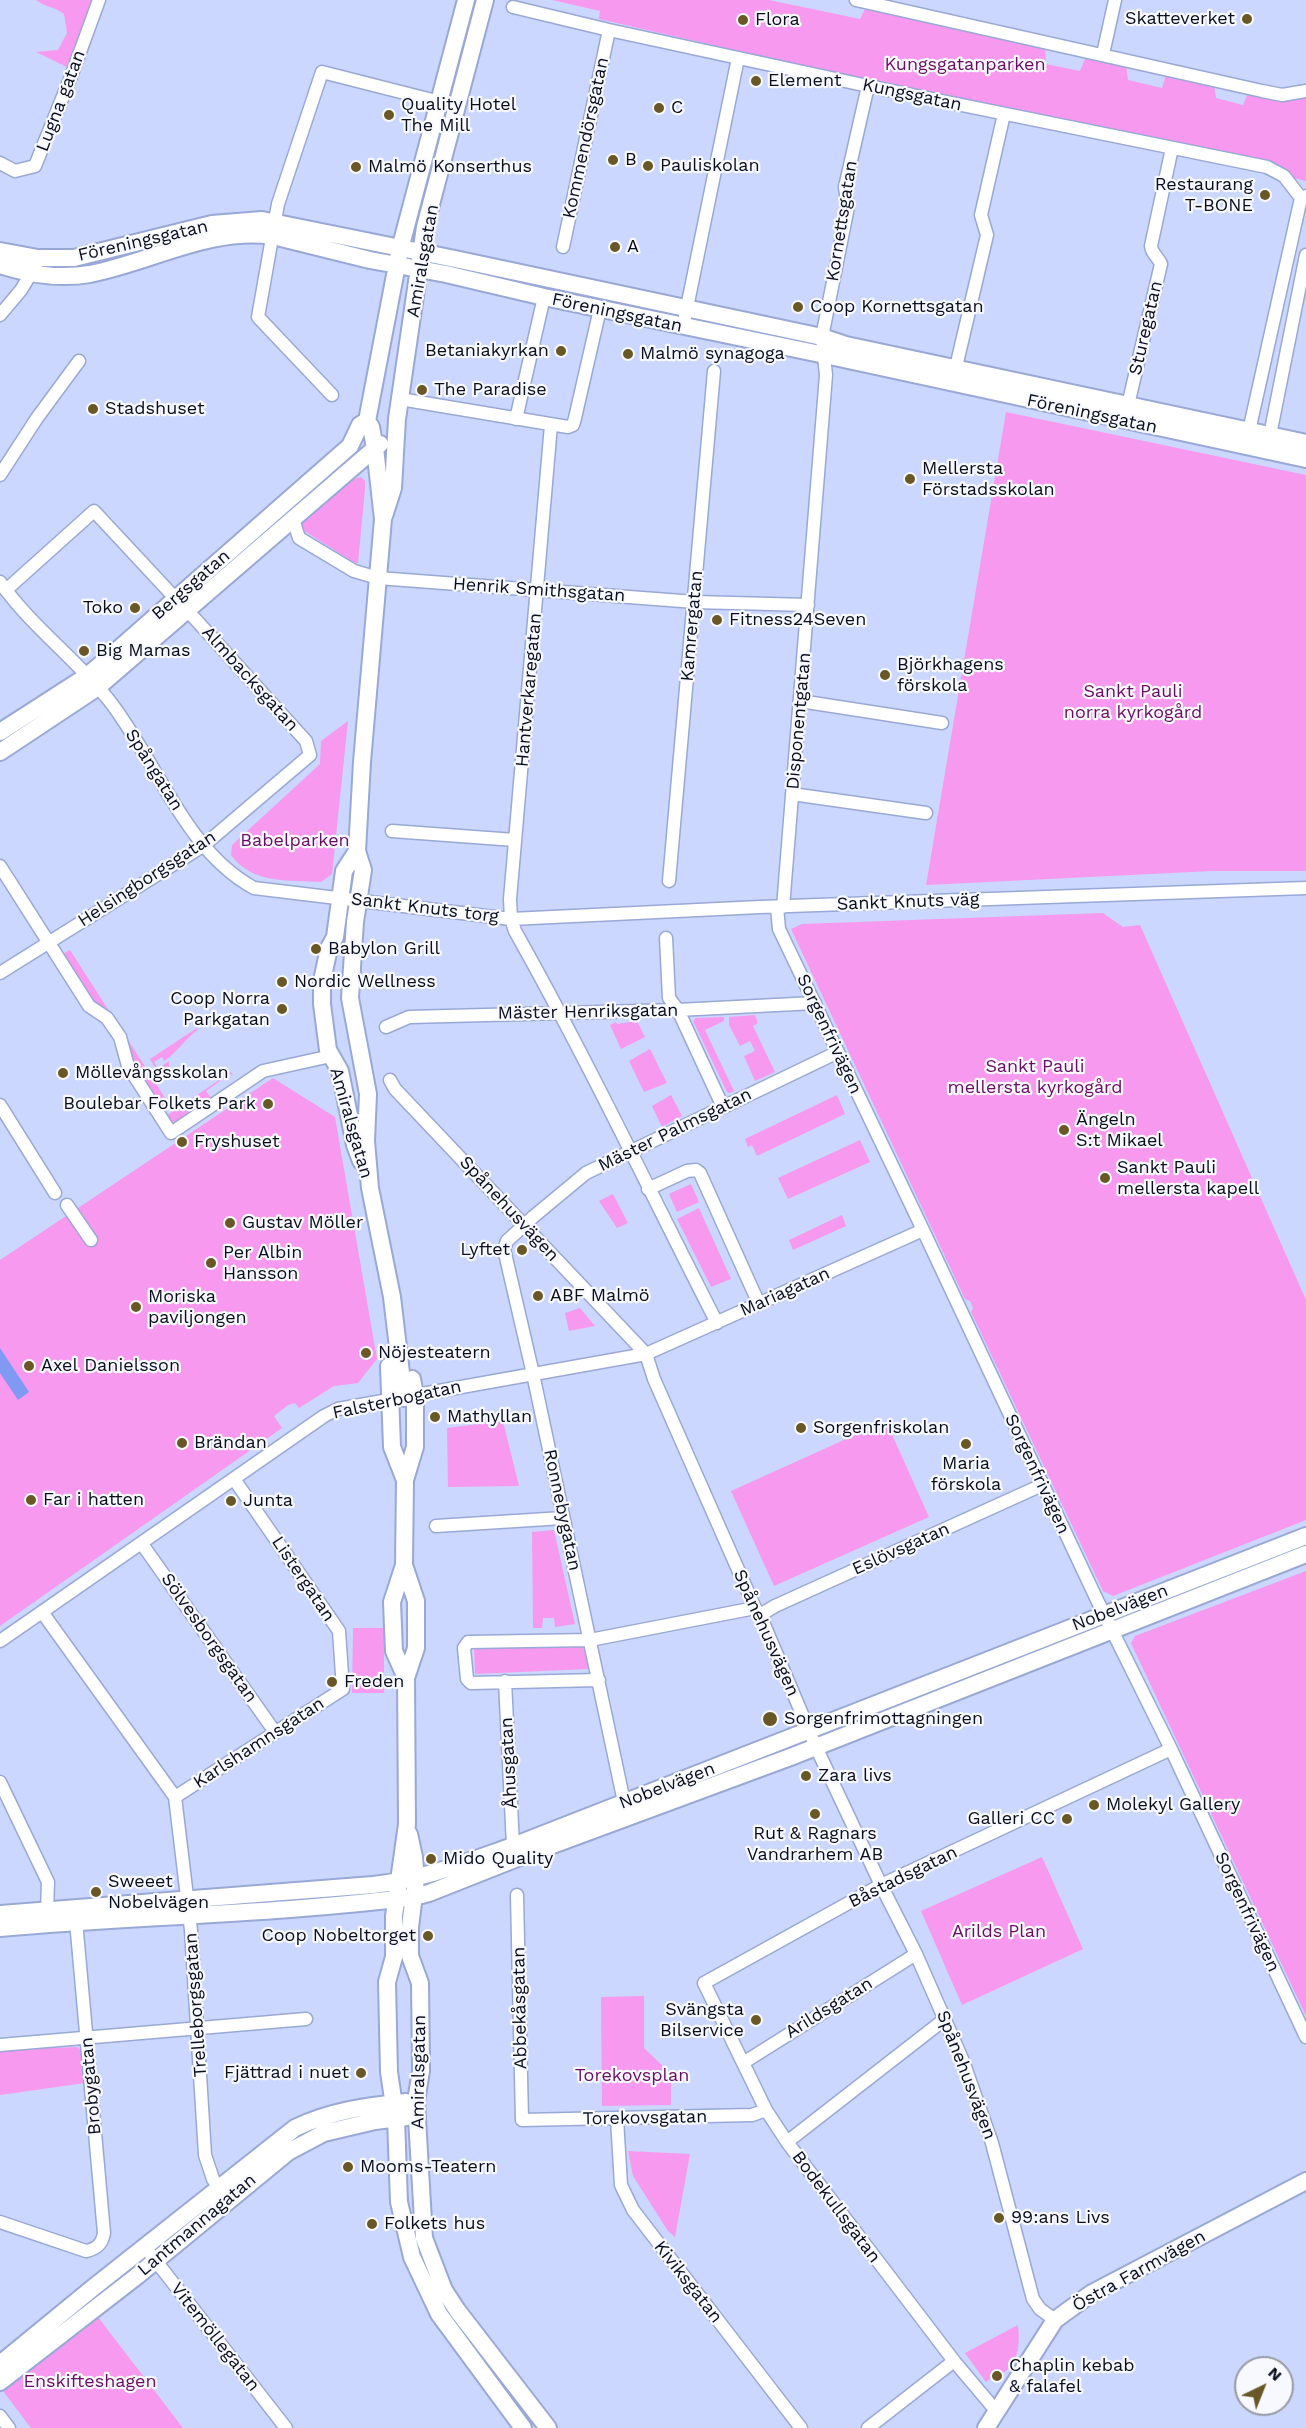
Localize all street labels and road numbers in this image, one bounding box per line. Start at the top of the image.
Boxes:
street label: Lugna gatan [32,47,90,155]
street label: Kommendörsgatan [558,55,614,221]
street label: Kungsgatan [860,74,964,116]
street label: Kornettsgatan [822,159,862,283]
street label: Amiralsgatan [402,203,444,319]
street label: Föreningsgatan [76,216,210,266]
street label: Sturegatan [1125,279,1167,377]
street label: Föreningsgatan [550,289,684,337]
street label: Föreningsgatan [1025,390,1159,438]
street label: Bergsgatan [148,545,234,625]
street label: Kamrergatan [676,570,708,682]
street label: Henrik Smithsgatan [452,573,626,607]
street label: Hantverkaregatan [511,612,547,768]
street label: Almbacksgatan [197,622,303,736]
street label: Disponentgatan [782,652,816,790]
street label: Spångatan [120,725,188,815]
street label: Helsingborgsgatan [74,826,220,932]
street label: Sankt Knuts torg [350,888,500,928]
street label: Sankt Knuts väg [836,889,980,915]
street label: Sorgenfrivägen [792,971,866,1097]
street label: Mäster Henriksgatan [497,1000,679,1024]
street label: Amiralsgatan [325,1065,377,1181]
street label: Mäster Palmsgatan [595,1083,755,1177]
street label: Spånehusvägen [455,1152,563,1266]
street label: Mariagatan [737,1263,833,1321]
street label: Falsterbogatan [331,1376,463,1424]
street label: Sorgenfrivägen [1000,1411,1074,1537]
street label: Ronnebygatan [539,1447,585,1573]
street label: Eslövsgatan [849,1518,953,1580]
street label: Listergatan [267,1532,339,1626]
street label: Spånehusvägen [728,1566,804,1700]
street label: Sölvesborgsgatan [156,1569,262,1707]
street label: Nobelvägen [1069,1580,1171,1636]
street label: Karlshamnsgatan [190,1693,328,1793]
street label: Åhusgatan [496,1717,522,1809]
street label: Nobelvägen [616,1758,718,1814]
street label: Båstadsgatan [845,1841,961,1913]
street label: Sorgenfrivägen [1210,1849,1284,1975]
street label: Trelleborgsgatan [180,1932,212,2078]
street label: Abbekåsgatan [508,1946,532,2070]
street label: Arildsgatan [781,1973,877,2043]
street label: Spånehusvägen [931,2007,1001,2143]
street label: Amiralsgatan [407,2015,431,2129]
street label: Brobygatan [76,2036,106,2136]
street label: Torekovsgatan [582,2106,708,2130]
street label: Bodekullsgatan [787,2147,885,2267]
street label: Lantmannagatan [134,2169,260,2281]
street label: Östra Farmvägen [1069,2225,1209,2317]
street label: Kiviksgatan [649,2237,727,2327]
street label: Vitemöllegatan [166,2278,264,2396]

